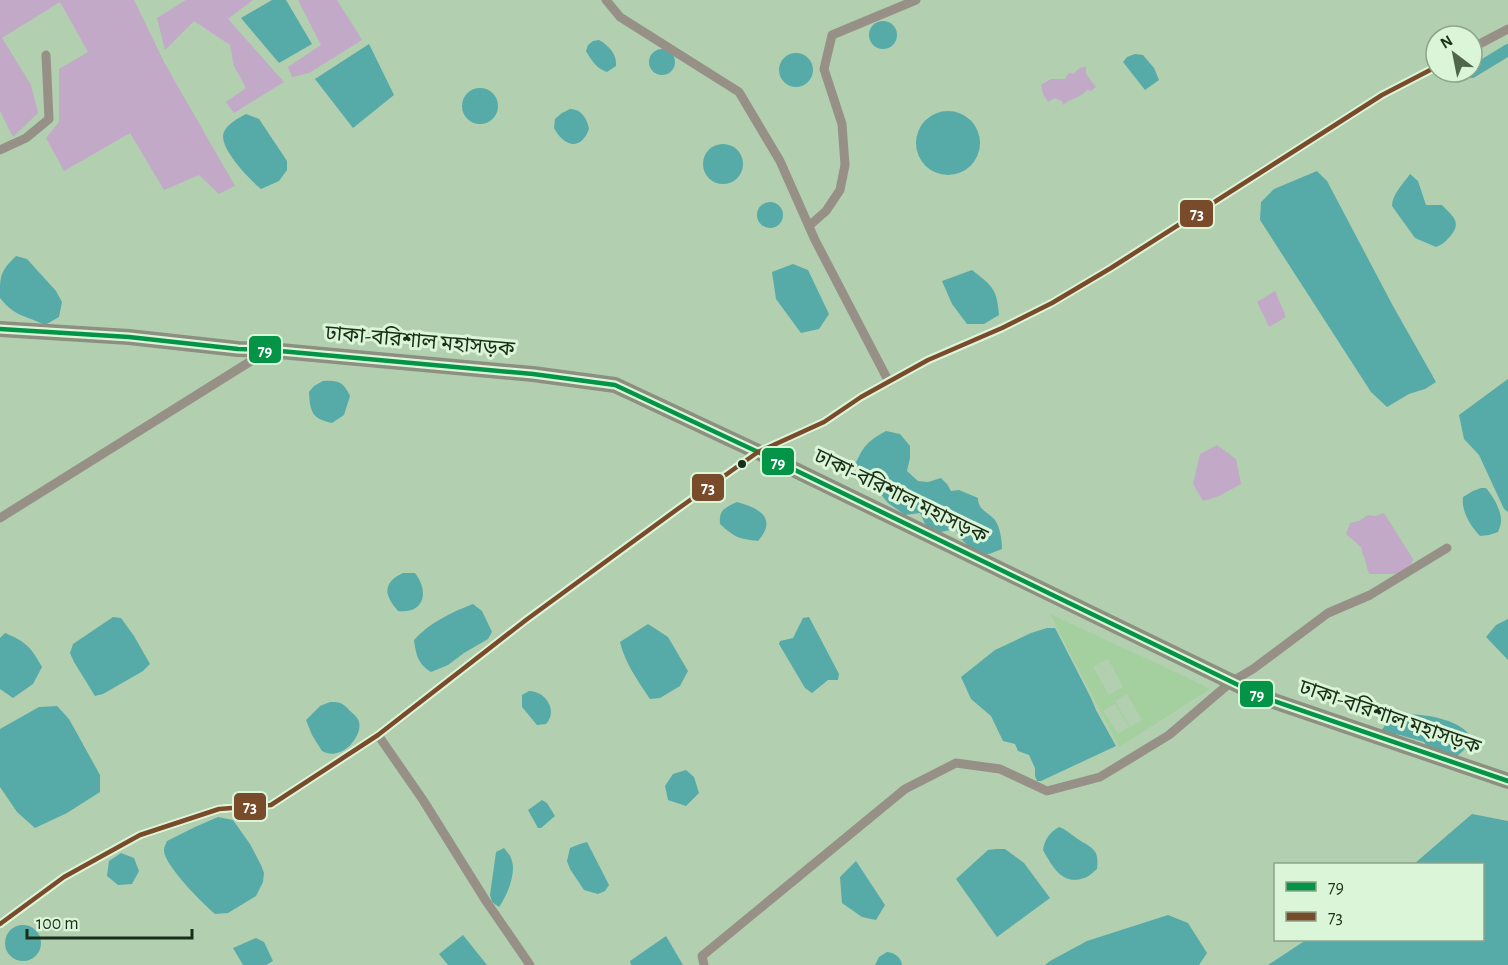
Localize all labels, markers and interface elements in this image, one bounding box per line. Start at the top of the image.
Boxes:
north arrow [1424,24,1484,84]
text: N [1438,32,1456,52]
line badge: 73 [1179,199,1214,228]
text: 73 [1190,206,1204,222]
street label: ঢাকা-বরিশাল মহাসড়ক [323,320,517,360]
line badge: 79 [248,335,282,364]
text: 79 [258,343,273,359]
street label: ঢাকা-বরিশাল মহাসড়ক [810,443,993,548]
line badge: 79 [761,447,795,476]
text: 79 [771,455,786,471]
unlabelled marker [736,458,748,470]
line badge: 73 [691,473,725,502]
text: 73 [701,480,715,496]
street label: ঢাকা-বরিশাল মহাসড়ক [1296,674,1485,758]
line badge: 79 [1239,680,1274,708]
text: 79 [1250,687,1265,703]
line badge: 73 [233,792,267,821]
text: 73 [243,799,257,815]
legend [1274,863,1484,941]
text: 79 [1328,879,1344,897]
scale bar [27,902,192,940]
text: 73 [1328,909,1343,927]
text: 100 m [36,915,79,933]

